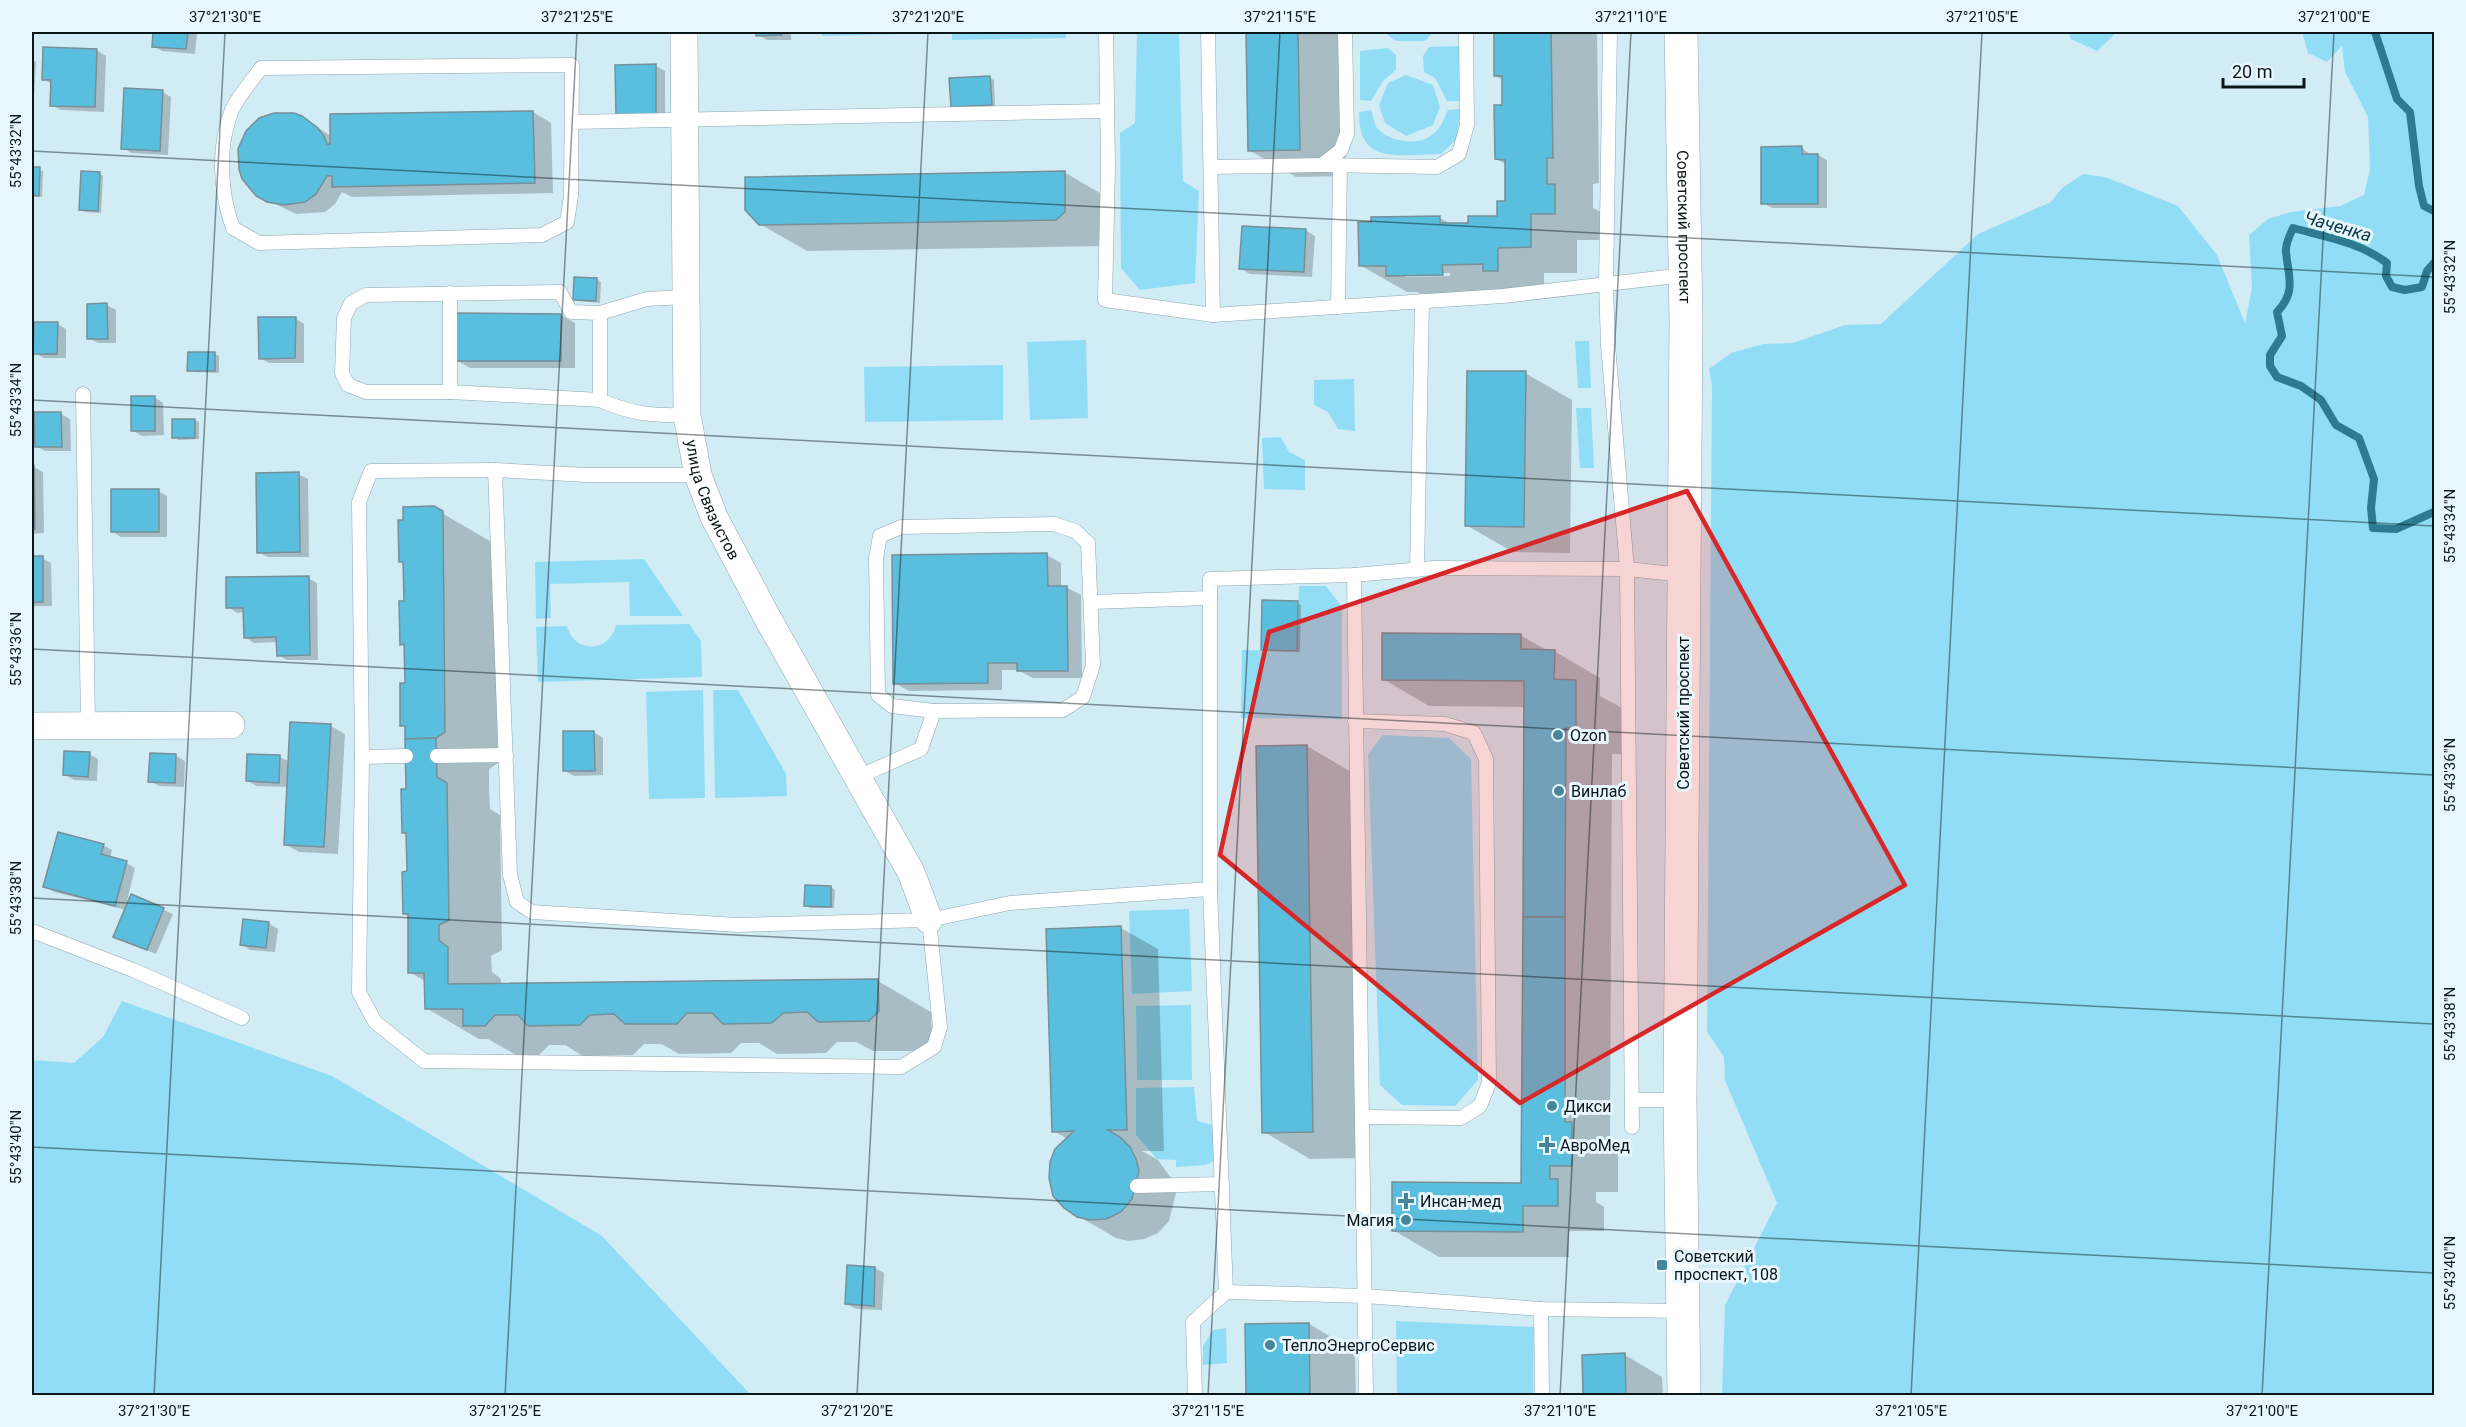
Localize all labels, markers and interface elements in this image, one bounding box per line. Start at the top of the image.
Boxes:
text: 37°21'30"E [189,8,262,26]
text: 37°21'25"E [541,8,614,26]
text: 37°21'20"E [892,8,965,26]
text: 37°21'15"E [1244,8,1317,26]
text: 37°21'10"E [1595,8,1668,26]
text: 37°21'05"E [1946,8,2019,26]
text: 37°21'00"E [2298,8,2371,26]
scale bar [2223,51,2304,89]
text: 20 m [2232,61,2272,82]
text: 55°43'32"N [7,114,25,188]
street label: Советский проспект [1674,150,1695,304]
water label: Чаченка [2302,206,2374,246]
text: 55°43'32"N [2441,240,2459,314]
text: 55°43'34"N [7,363,25,437]
street label: улица Связистов [682,438,744,563]
text: 55°43'34"N [2441,489,2459,563]
text: 55°43'36"N [7,612,25,686]
street label: Советский проспект [1674,636,1693,790]
place label: Ozon [1570,726,1607,745]
marker: Ozon [1551,728,1565,742]
text: 55°43'36"N [2441,738,2459,812]
place label: Винлаб [1571,782,1626,801]
marker: Винлаб [1552,784,1566,798]
text: 55°43'38"N [7,861,25,935]
text: 55°43'38"N [2441,987,2459,1061]
place label: Дикси [1564,1097,1611,1116]
marker: Дикси [1545,1099,1559,1113]
text: 55°43'40"N [7,1110,25,1184]
marker: АвроМед [1538,1136,1556,1154]
place label: АвроМед [1560,1136,1630,1155]
marker: Инсан-мед [1397,1192,1415,1210]
place label: Инсан-мед [1420,1192,1502,1211]
place label: Магия [1347,1211,1394,1230]
marker: Магия [1399,1213,1413,1227]
text: 55°43'40"N [2441,1236,2459,1310]
place label: Советский проспект, 108 [1674,1247,1778,1284]
marker: Советский проспект, 108 [1655,1258,1669,1272]
place label: ТеплоЭнергоСервис [1282,1336,1435,1355]
marker: ТеплоЭнергоСервис [1263,1338,1277,1352]
text: 37°21'30"E [118,1402,191,1420]
text: 37°21'25"E [469,1402,542,1420]
text: 37°21'20"E [821,1402,894,1420]
text: 37°21'15"E [1172,1402,1245,1420]
text: 37°21'10"E [1524,1402,1597,1420]
text: 37°21'05"E [1875,1402,1948,1420]
text: 37°21'00"E [2226,1402,2299,1420]

